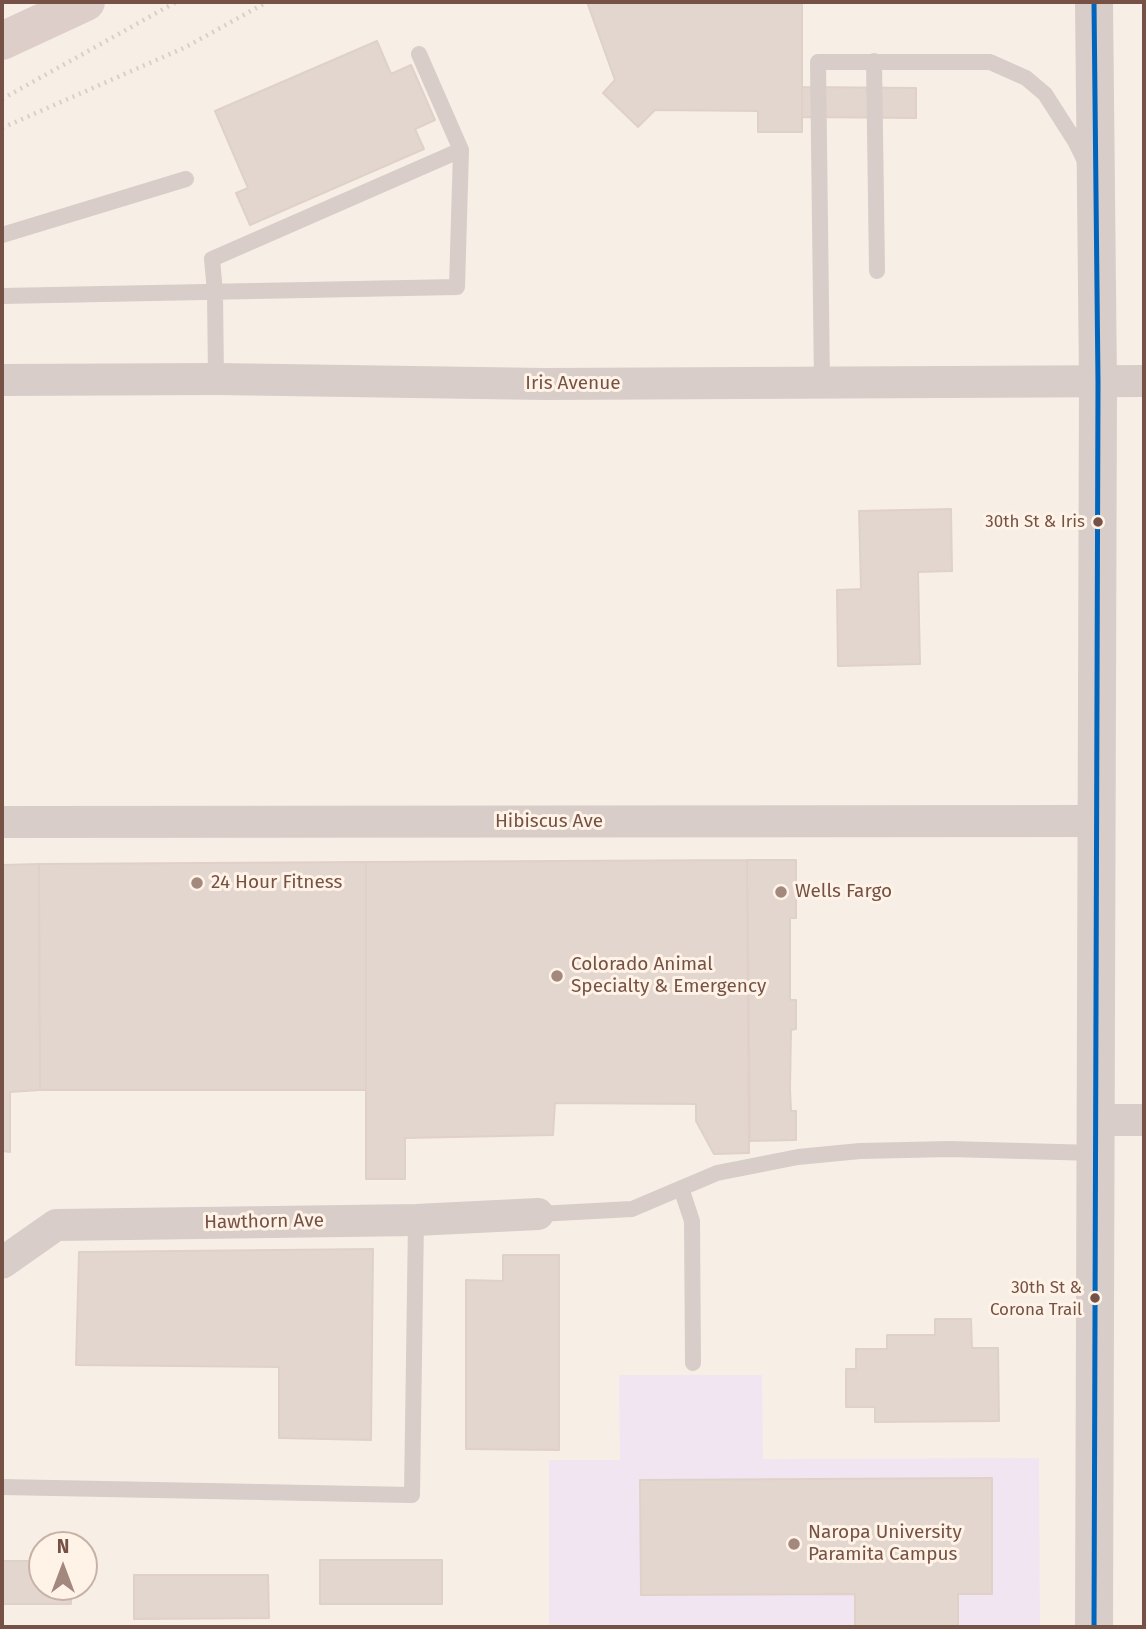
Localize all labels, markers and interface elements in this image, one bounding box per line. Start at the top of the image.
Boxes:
street label: Iris Avenue [525,373,621,395]
place label: 30th St & Iris [985,512,1085,532]
marker: 30th St & Iris [1091,515,1105,529]
street label: Hibiscus Ave [495,811,603,833]
place label: 24 Hour Fitness [211,872,342,894]
marker: 24 Hour Fitness [189,875,205,891]
place label: Wells Fargo [795,881,892,903]
marker: Wells Fargo [773,884,789,900]
place label: Colorado Animal Specialty & Emergency [571,954,766,998]
marker: Colorado Animal Specialty & Emergency [549,968,565,984]
street label: Hawthorn Ave [204,1210,324,1234]
place label: 30th St & Corona Trail [990,1278,1082,1318]
marker: 30th St & Corona Trail [1088,1291,1102,1305]
place label: Naropa University Paramita Campus [808,1522,962,1566]
north arrow [28,1531,98,1601]
text: N [57,1535,69,1558]
marker: Naropa University Paramita Campus [786,1536,802,1552]

